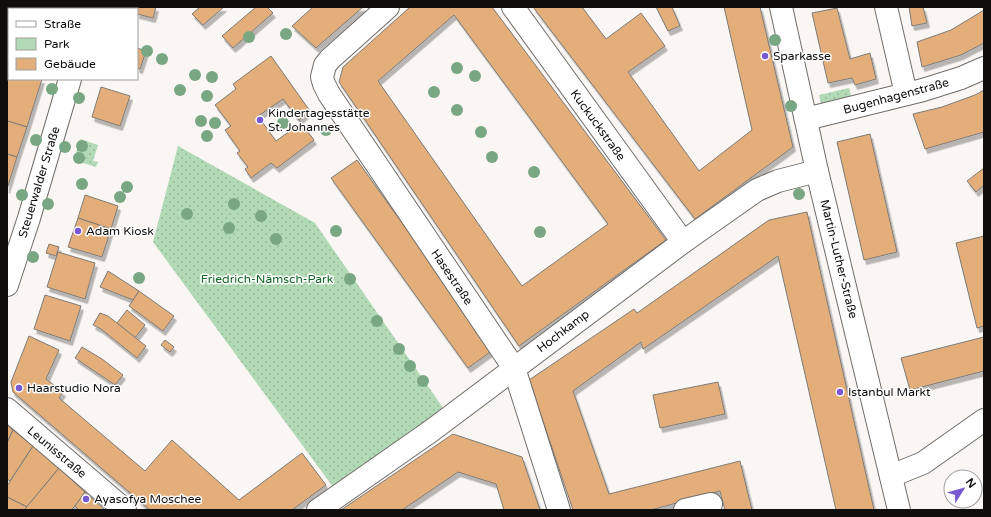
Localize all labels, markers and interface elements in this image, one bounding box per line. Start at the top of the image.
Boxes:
legend [8,8,138,80]
text: Straße [44,17,81,31]
text: Park [44,37,70,51]
place label: Sparkasse [773,49,831,63]
marker: Sparkasse [760,51,770,61]
text: Gebäude [44,57,96,71]
street label: Bugenhagenstraße [842,75,950,117]
street label: Kuckuckstraße [568,87,629,163]
place label: Kindertagesstätte St. Johannes [268,106,370,134]
marker: Kindertagesstätte St. Johannes [255,115,265,125]
street label: Steuerwalder Straße [15,125,63,239]
street label: Martin-Luther-Straße [817,198,861,320]
place label: Adam Kiosk [86,224,154,238]
marker: Adam Kiosk [73,226,83,236]
street label: Hasestraße [428,247,476,308]
park label: Friedrich-Nämsch-Park [201,272,334,286]
street label: Hochkamp [534,307,592,355]
place label: Haarstudio Nora [27,381,121,395]
marker: Haarstudio Nora [14,383,24,393]
place label: Istanbul Markt [848,385,931,399]
marker: Istanbul Markt [835,387,845,397]
street label: Leunisstraße [25,423,90,481]
north arrow [943,469,983,509]
text: N [963,476,978,491]
place label: Ayasofya Moschee [94,492,201,506]
marker: Ayasofya Moschee [81,494,91,504]

